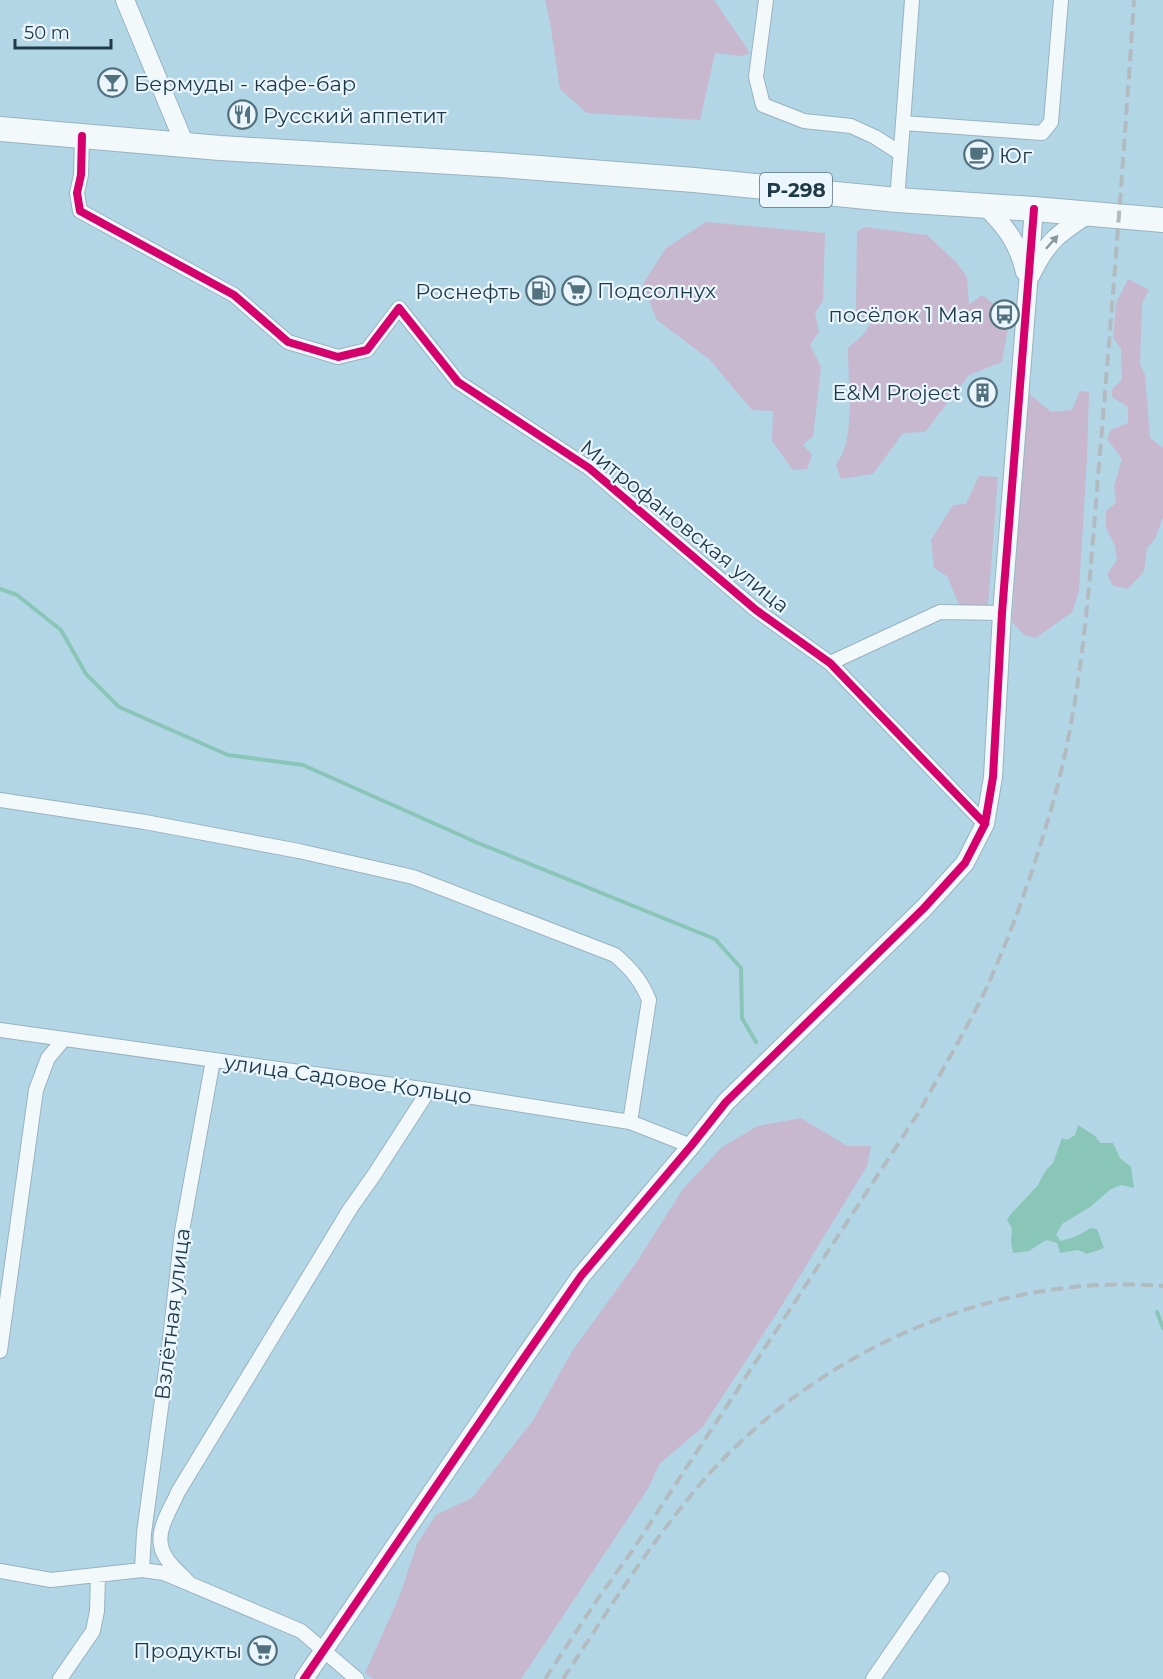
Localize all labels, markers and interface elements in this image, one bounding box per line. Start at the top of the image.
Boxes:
scale bar [15,12,111,50]
text: 50 m [24,22,70,44]
bar icon: Бермуды - кафе-бар [97,67,129,99]
place label: Бермуды - кафе-бар [134,71,356,96]
restaurant icon: Русский аппетит [226,99,258,131]
place label: Русский аппетит [263,103,447,128]
cafe icon: Юг [962,139,994,171]
place label: Юг [999,143,1032,168]
road number: Р-298 [760,173,832,207]
one-way arrow [1045,235,1058,250]
supermarket icon: Подсолнух [560,274,592,306]
fuel station icon: Роснефть [525,275,557,307]
place label: Подсолнух [597,278,716,303]
place label: Роснефть [415,279,520,304]
bus stop icon: посёлок 1 Мая [988,298,1020,330]
place label: посёлок 1 Мая [829,302,983,327]
building icon: E&M Project [966,376,998,408]
place label: E&M Project [833,380,961,405]
street label: Митрофановская улица [576,434,794,618]
street label: улица Садовое Кольцо [221,1049,474,1109]
street label: Взлётная улица [149,1227,195,1401]
supermarket icon: Продукты [247,1634,279,1666]
place label: Продукты [133,1638,242,1663]

